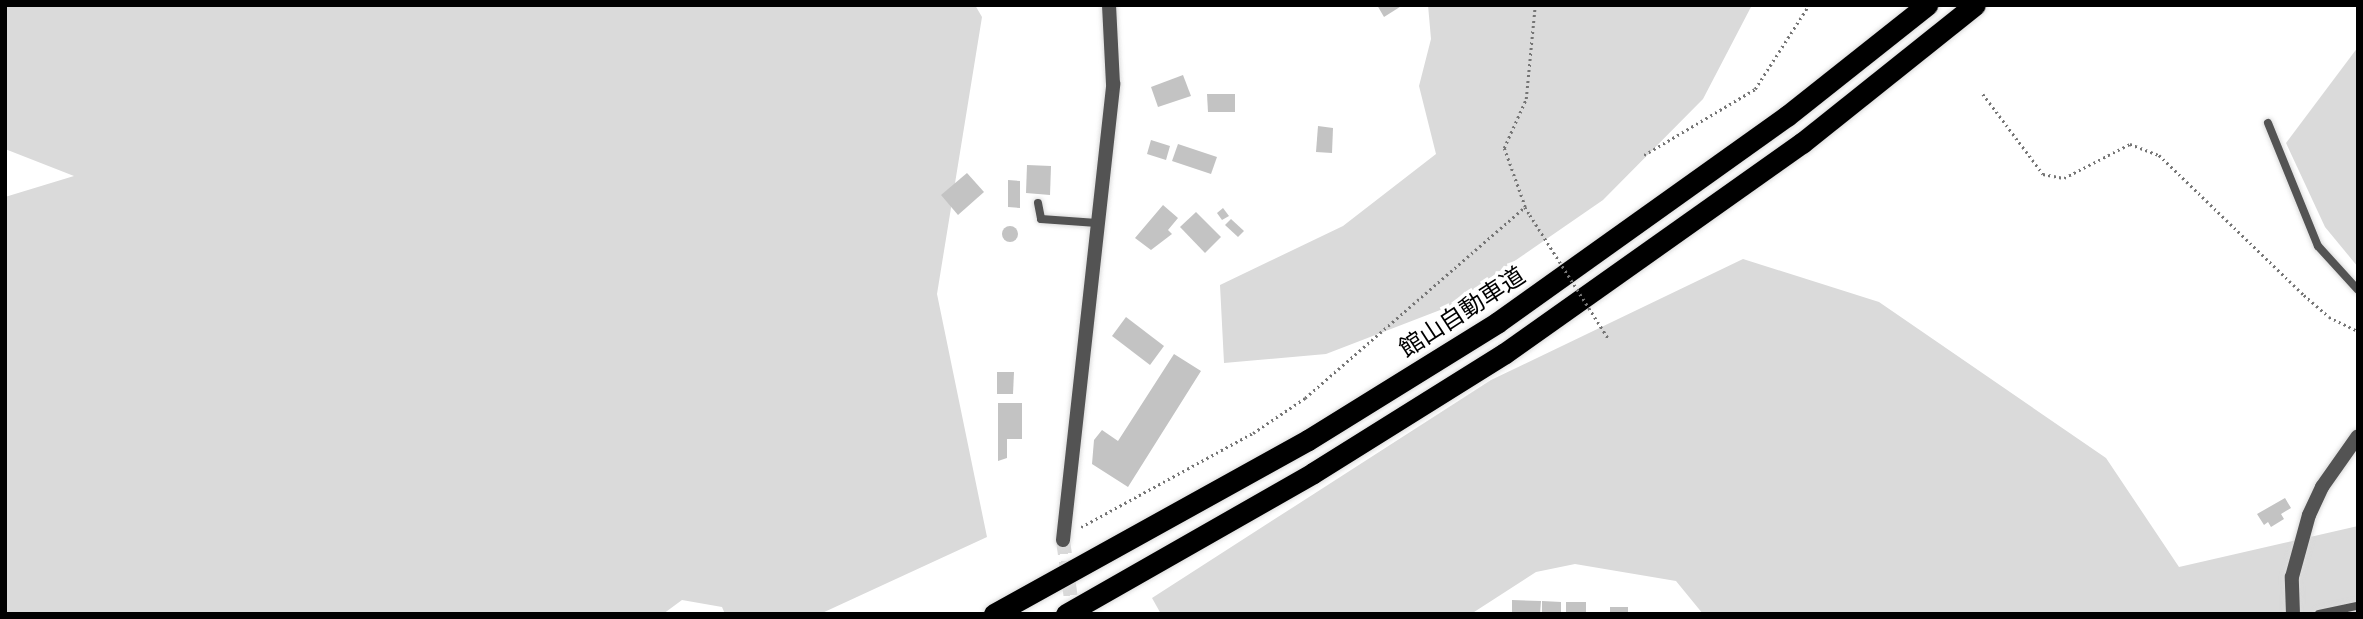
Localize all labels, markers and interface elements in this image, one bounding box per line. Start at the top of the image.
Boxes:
street label: 館山自動車道 [1394,261,1530,363]

